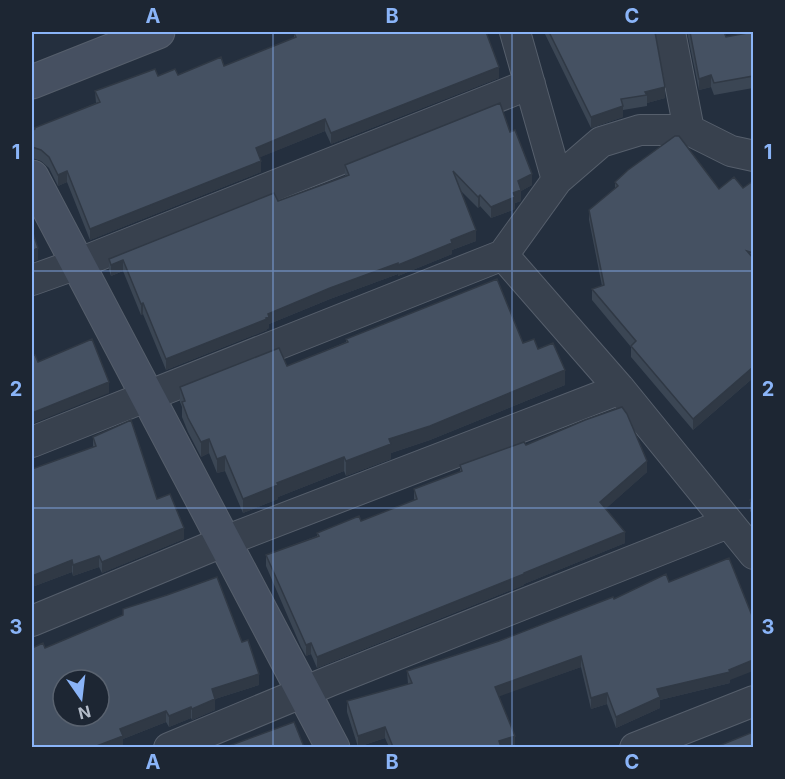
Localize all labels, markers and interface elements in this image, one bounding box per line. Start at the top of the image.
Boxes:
text: A [146,4,161,28]
text: B [385,4,399,28]
text: C [625,4,639,28]
text: 1 [12,140,20,164]
text: 1 [764,140,772,164]
text: 2 [10,377,22,401]
text: 2 [762,377,774,401]
text: 3 [10,615,22,639]
text: 3 [762,615,774,639]
north arrow [51,668,111,728]
text: N [76,701,93,724]
text: A [146,750,161,774]
text: B [385,750,399,774]
text: C [625,750,639,774]

